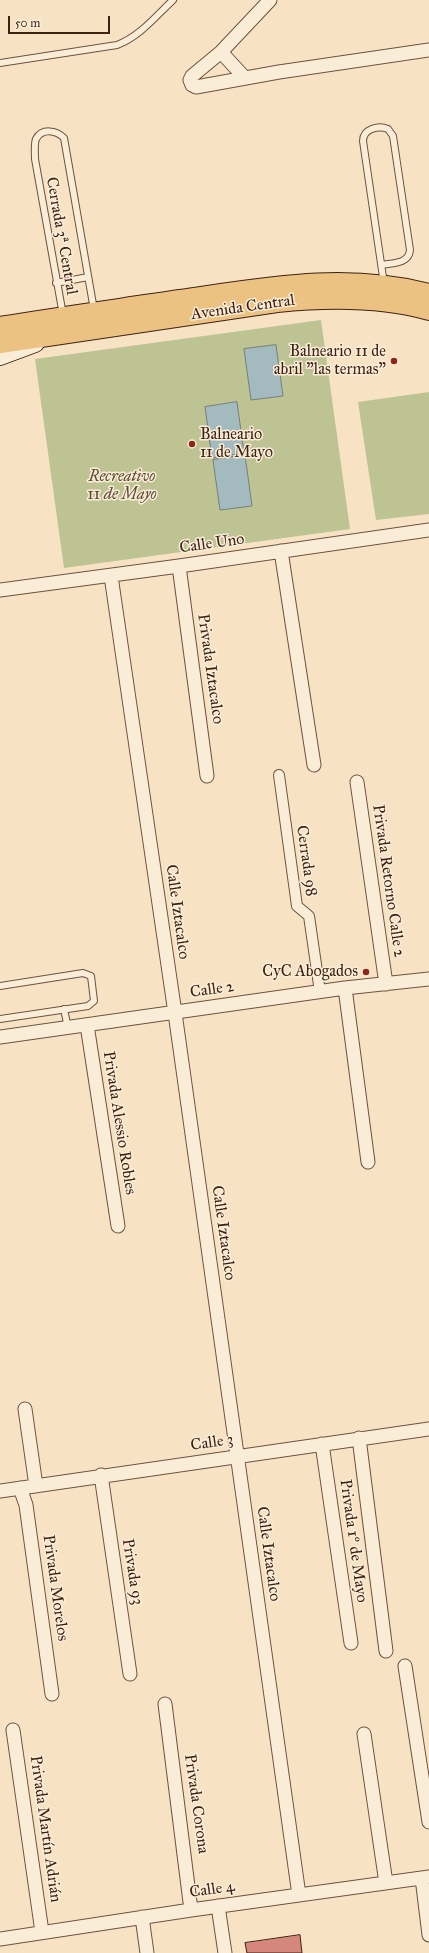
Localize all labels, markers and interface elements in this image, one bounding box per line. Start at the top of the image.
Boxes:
scale bar [10,8,112,34]
text: 50 m [15,16,40,30]
street label: Cerrada 3ª Central [41,176,81,296]
street label: Avenida Central [190,291,296,325]
place label: Balneario 11 de abril "las termas" [274,342,386,380]
marker: Balneario 11 de abril "las termas" [389,356,399,366]
place label: Balneario 11 de Mayo [200,425,273,463]
marker: Balneario 11 de Mayo [187,439,197,449]
park label: Recreativo 11 de Mayo [87,467,157,505]
street label: Calle Uno [178,530,246,558]
street label: Privada Iztacalco [193,613,227,725]
street label: Privada Retorno Calle 2 [368,803,408,959]
street label: Cerrada 98 [292,824,320,898]
street label: Calle Iztacalco [161,863,193,961]
place label: CyC Abogados [262,962,358,982]
marker: CyC Abogados [361,967,371,977]
street label: Calle 2 [189,977,235,1003]
street label: Privada Alessio Robles [98,1050,140,1196]
street label: Calle Iztacalco [207,1184,239,1282]
street label: Calle 3 [189,1431,235,1455]
street label: Privada 1º de Mayo [335,1478,371,1604]
street label: Calle Iztacalco [252,1505,284,1603]
street label: Privada Morelos [38,1534,72,1642]
street label: Privada 93 [117,1537,147,1607]
street label: Privada Corona [180,1753,212,1855]
street label: Privada Martín Adrián [25,1754,65,1904]
street label: Calle 4 [188,1877,236,1903]

